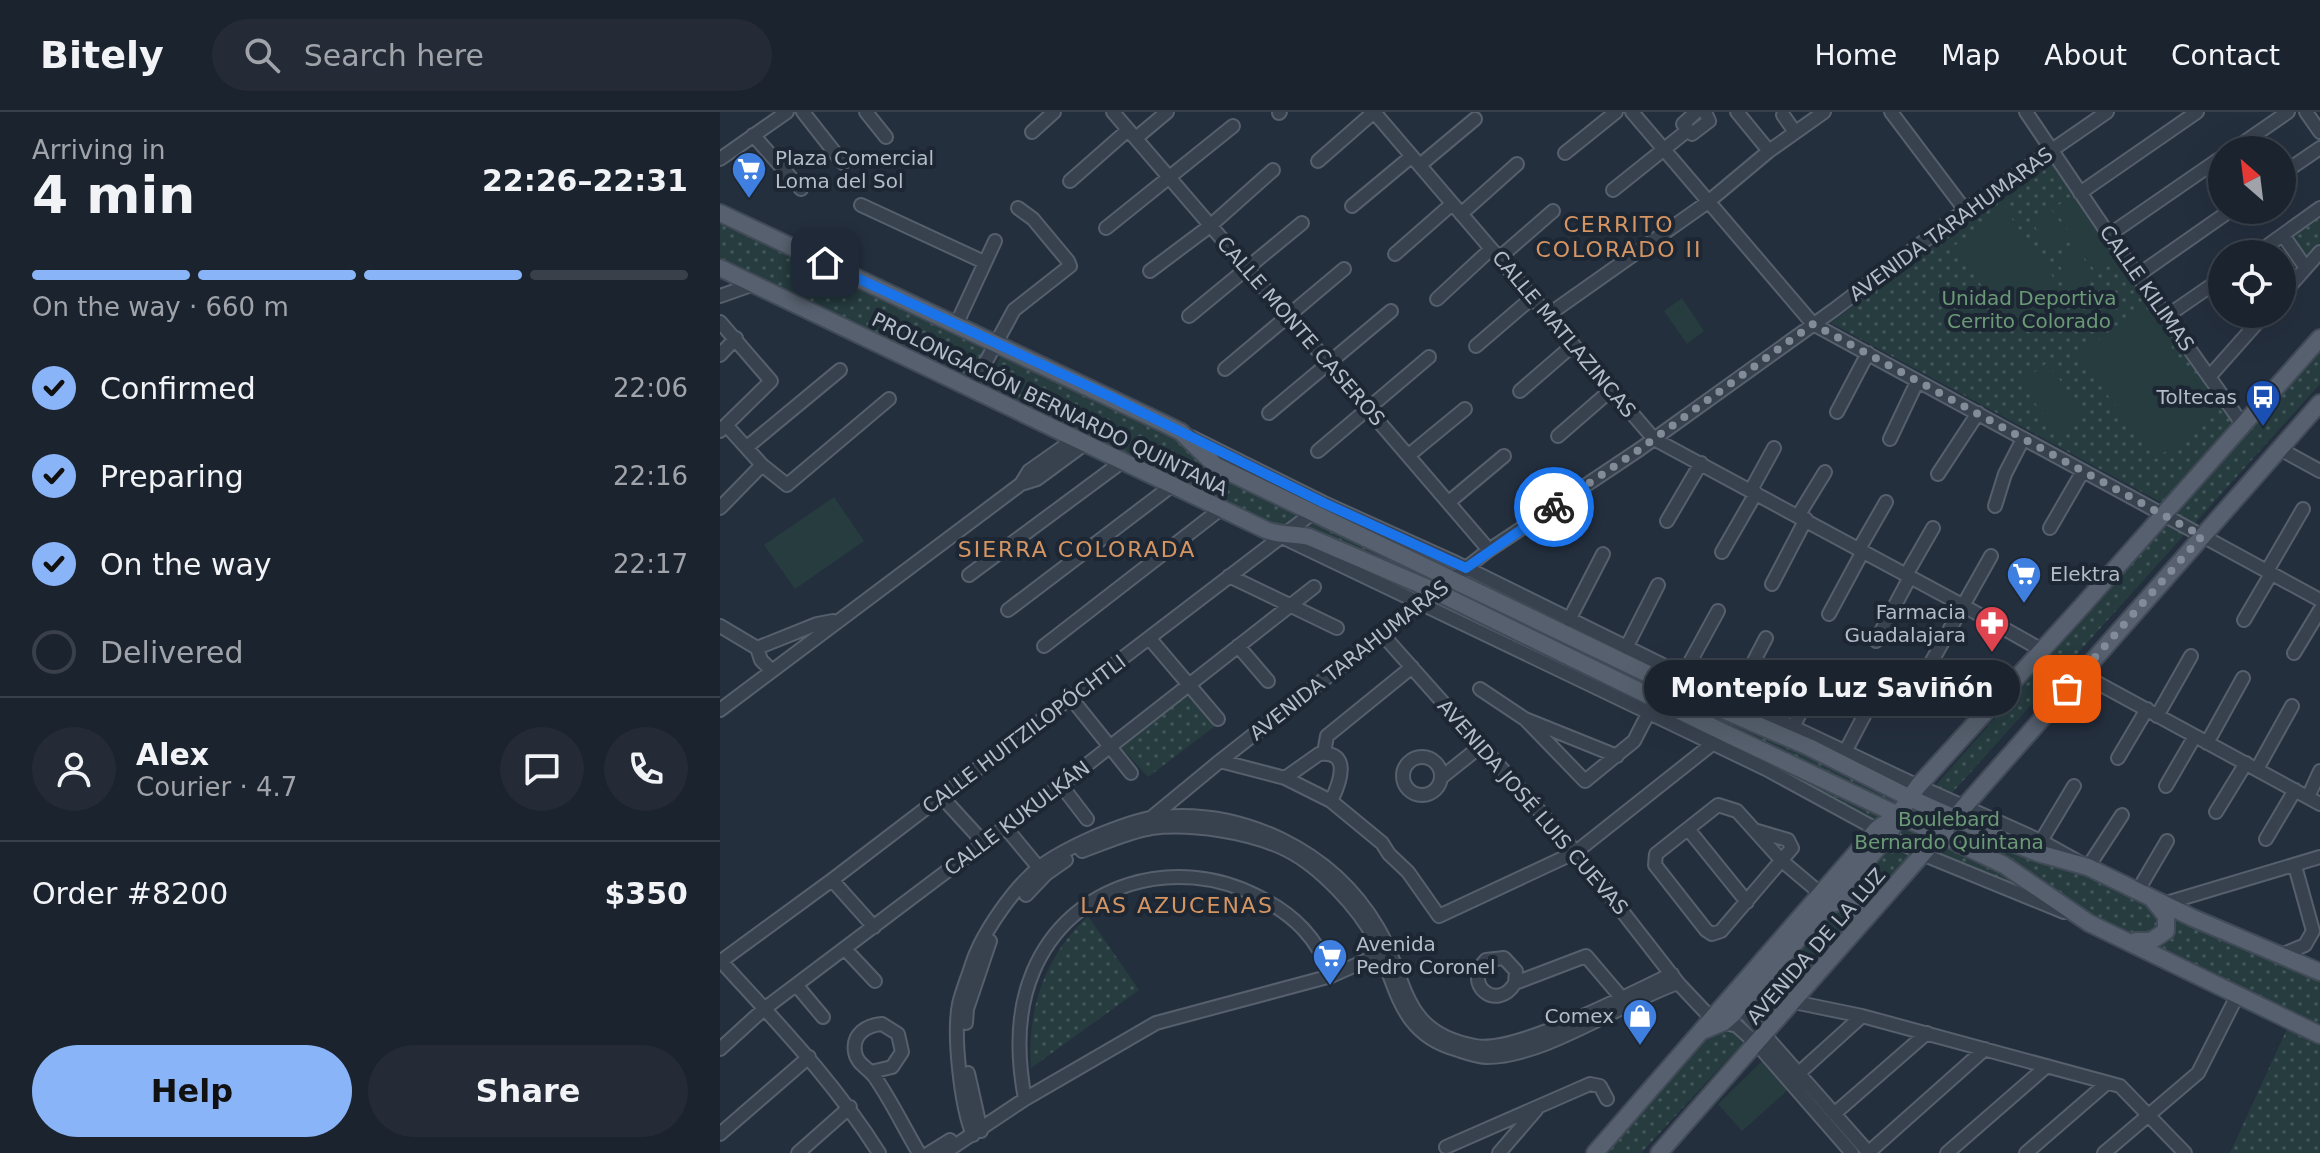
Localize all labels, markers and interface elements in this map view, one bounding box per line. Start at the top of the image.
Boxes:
search box [212,19,772,91]
text: Bitely [40,33,164,77]
icon: search [240,33,284,77]
text: Search here [304,38,484,73]
text: Home [1814,39,1897,72]
text: Map [1941,39,2000,72]
text: About [2044,39,2127,72]
text: Contact [2171,39,2280,72]
text: Arriving in [32,135,166,165]
north arrow [2208,136,2296,224]
map controls [2208,136,2296,328]
street label: AVENIDA TARAHUMARAS [1844,142,2058,306]
place label: Plaza Comercial Loma del Sol [775,146,934,193]
supermarket icon: Plaza Comercial Loma del Sol [730,150,768,200]
text: 22:26–22:31 [482,163,688,198]
text: 4 min [32,165,195,225]
district label: CERRITO COLORADO II [1535,212,1703,262]
street label: CALLE KILIMAS [2095,220,2199,356]
pin [791,229,859,297]
street label: CALLE MONTE CASEROS [1212,231,1390,431]
button: locate [2208,240,2296,328]
icon: home [803,241,847,285]
street label: CALLE MATLAZINCAS [1487,246,1641,422]
park label: Unidad Deportiva Cerrito Colorado [1941,286,2117,333]
text: On the way · 660 m [32,292,289,322]
street label: PROLONGACIÓN BERNARDO QUINTANA [868,307,1232,501]
icon: check [32,366,76,410]
text: Confirmed [100,371,256,406]
text: 22:06 [613,373,688,403]
bus stop icon: Toltecas [2244,378,2282,428]
place label: Toltecas [2156,385,2237,409]
icon: check [32,454,76,498]
text: Preparing [100,459,244,494]
text: 22:16 [613,461,688,491]
courier [1514,467,1594,547]
icon: bike [1532,485,1576,529]
district label: SIERRA COLORADA [958,537,1196,562]
icon: check [32,542,76,586]
text: On the way [100,547,272,582]
text: 22:17 [613,549,688,579]
supermarket icon: Elektra [2005,555,2043,605]
place label: Elektra [2050,562,2120,586]
street label: AVENIDA TARAHUMARAS [1245,575,1453,745]
place label: Farmacia Guadalajara [1845,600,1966,647]
pharmacy icon: Farmacia Guadalajara [1973,604,2011,654]
text: Delivered [100,635,244,670]
street label: CALLE HUITZILOPÓCHTLI [918,650,1130,818]
pin [2033,655,2101,723]
callout: Montepío Luz Saviñón [1643,661,2019,717]
icon: bag [2045,667,2089,711]
text: Montepío Luz Saviñón [1670,673,1994,703]
street label: AVENIDA JOSÉ LUIS CUEVAS [1433,694,1633,920]
button: person [32,727,116,811]
button: chat [500,727,584,811]
button: phone [604,727,688,811]
text: Alex [136,737,209,772]
street label: CALLE KUKULKÁN [940,755,1094,881]
text: Courier · 4.7 [136,772,297,802]
park label: Boulebard Bernardo Quintana [1854,807,2044,854]
street label: AVENIDA DE LA LUZ [1742,863,1890,1029]
text: Order #8200 [32,876,228,911]
text: $350 [605,876,688,911]
district label: LAS AZUCENAS [1080,893,1274,918]
place label: Avenida Pedro Coronel [1356,932,1495,979]
supermarket icon: Avenida Pedro Coronel [1311,937,1349,987]
shop icon: Comex [1621,997,1659,1047]
place label: Comex [1545,1004,1614,1028]
button: Help [32,1045,352,1137]
button: Share [368,1045,688,1137]

